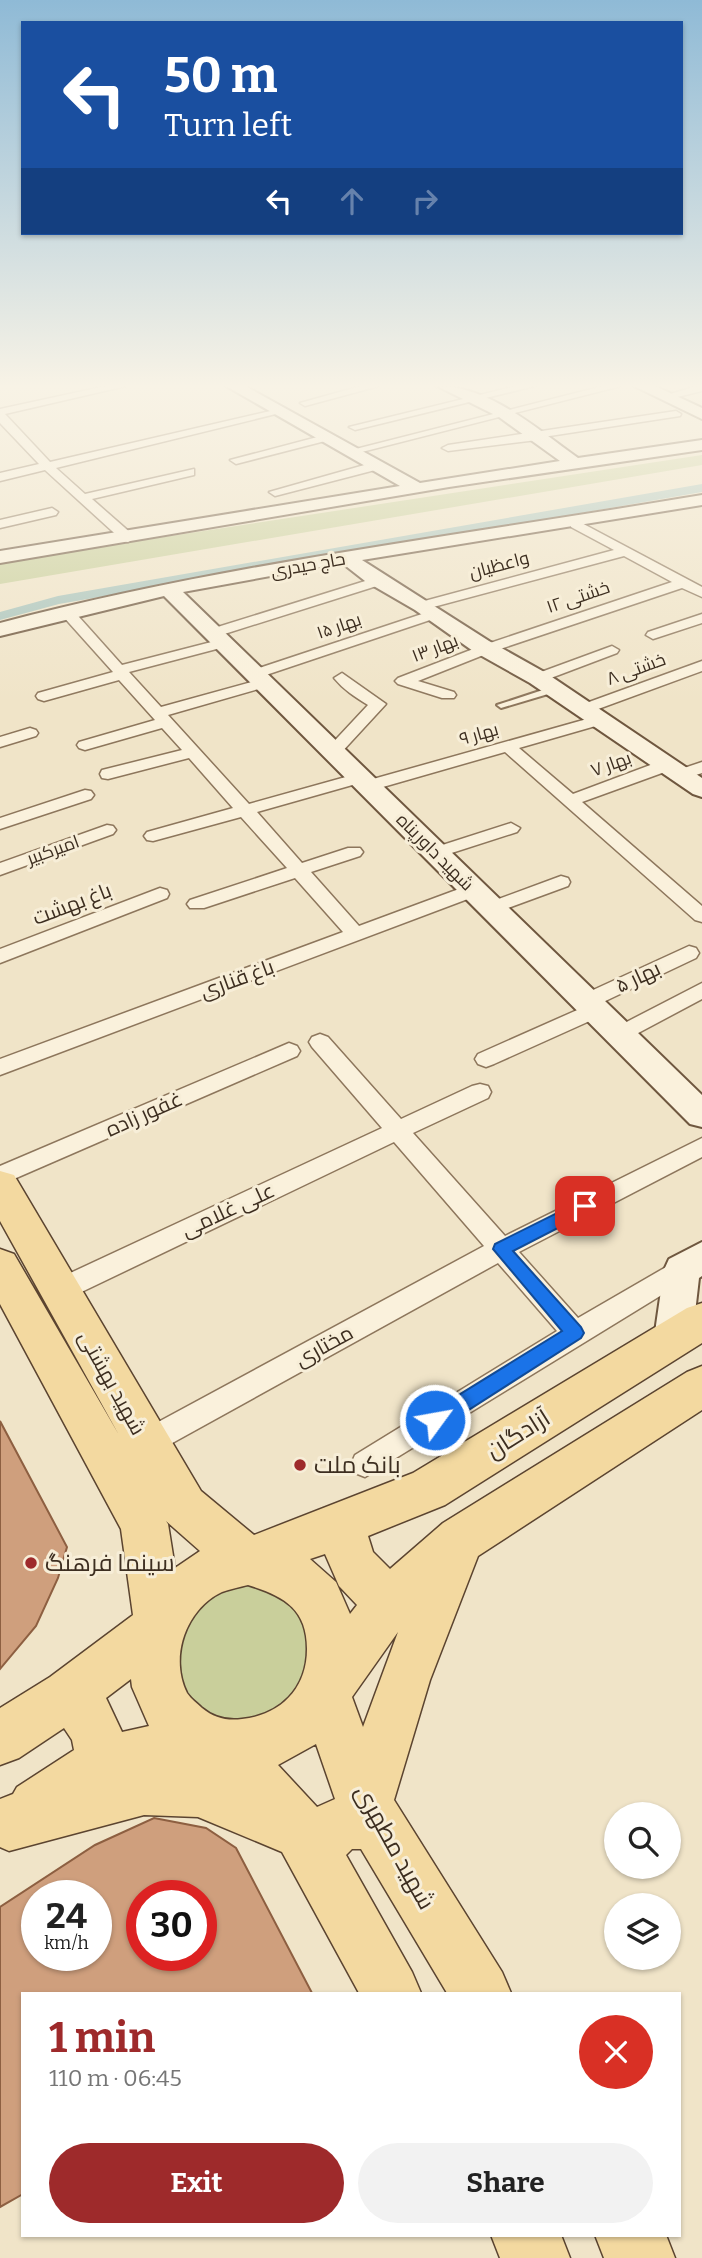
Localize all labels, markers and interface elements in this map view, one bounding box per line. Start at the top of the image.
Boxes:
text: 50 m [164,46,277,105]
icon: left [49,49,140,140]
text: Turn left [164,106,292,144]
icon: left [260,182,298,220]
icon: ahead [333,182,371,220]
icon: right [406,182,444,220]
street label: واعظیان [467,546,531,584]
street label: حاج حیدری [269,548,347,583]
street label: خشتی ۱۲ [544,576,612,618]
street label: بهار ۱۵ [314,608,364,644]
street label: بهار ۱۳ [409,629,461,667]
street label: خشتی ۸ [603,648,669,690]
street label: بهار ۹ [457,718,501,750]
street label: بهار ۷ [588,747,634,781]
street label: شهید داورپناه [391,809,478,896]
street label: امیرکبیر [23,830,82,870]
street label: باغ بهشت [29,877,115,932]
street label: باغ قناری [196,954,278,1005]
street label: بهار ۵ [611,955,665,999]
street label: غفور زاده [102,1086,186,1142]
pin [555,1176,615,1236]
street label: علی غلامی [177,1177,279,1243]
icon: arrive [566,1187,604,1225]
street label: مختاری [290,1319,358,1373]
street label: شهید بهشتی [73,1326,151,1440]
position arrow [398,1383,472,1457]
street label: آزادگان [481,1403,556,1464]
place label: بانک ملت [314,1451,401,1479]
marker: بانک ملت [292,1457,308,1473]
place label: سینما فرهنگ [45,1549,175,1577]
marker: سینما فرهنگ [23,1555,39,1571]
street label: شهید مطهری [349,1780,441,1914]
map controls [604,1802,681,1970]
button: search [604,1802,681,1879]
speed limit sign: 30 [126,1880,217,1971]
button: layers [604,1893,681,1970]
text: 24 [46,1895,87,1937]
text: km/h [44,1932,89,1954]
text: 1 min [49,2013,155,2063]
button: close [579,2015,653,2089]
text: 110 m · 06:45 [49,2064,182,2092]
button: Exit [49,2143,344,2223]
button: Share [358,2143,653,2223]

